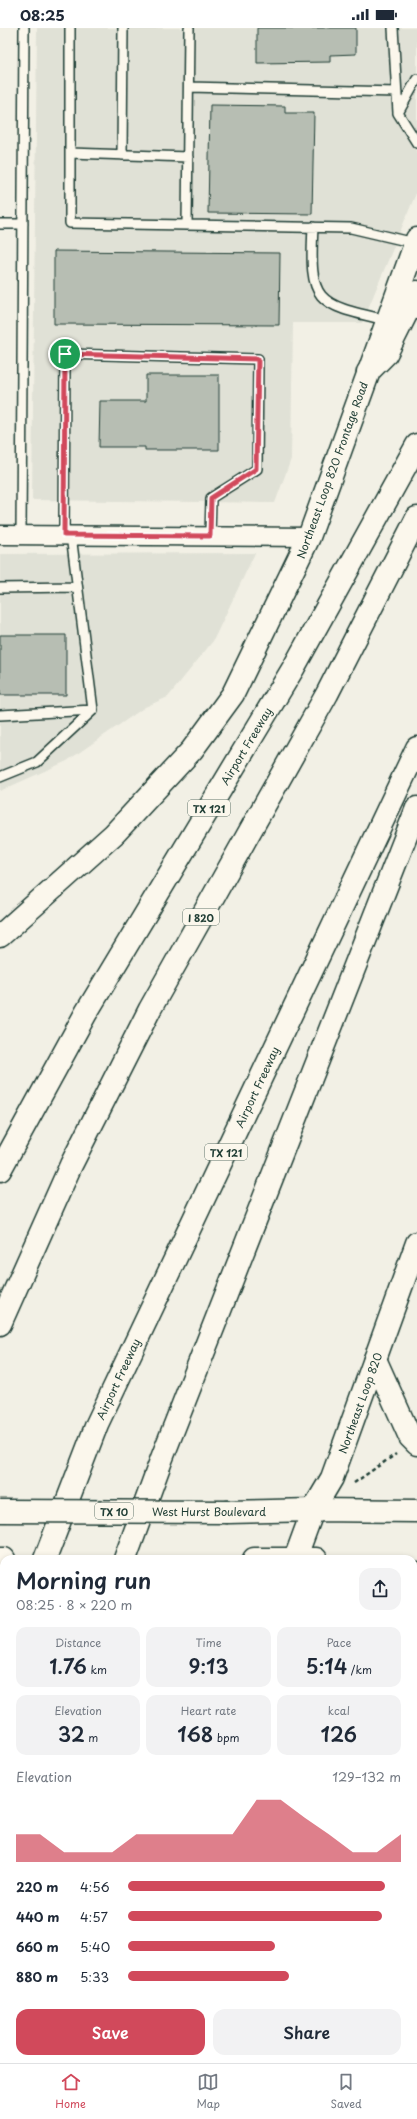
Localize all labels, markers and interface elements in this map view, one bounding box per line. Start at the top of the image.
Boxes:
text: 08:25 [20,3,65,26]
pin [48,337,82,371]
icon: arrive [54,343,76,365]
street label: Northeast Loop 820 Frontage Road [292,379,372,561]
street label: Airport Freeway [216,704,276,788]
road number: TX 121 [188,800,230,816]
road number: I 820 [183,909,219,925]
street label: Airport Freeway [231,1044,283,1130]
road number: TX 121 [205,1144,247,1160]
street label: Airport Freeway [92,1336,144,1422]
street label: Northeast Loop 820 [334,1350,386,1456]
road number: TX 10 [95,1503,133,1519]
street label: West Hurst Boulevard [152,1503,266,1520]
text: Morning run [16,1563,151,1596]
button: share [359,1568,401,1610]
text: 08:25 · 8 × 220 m [16,1595,132,1614]
text: Distance [55,1634,101,1651]
text: Time [195,1634,221,1651]
text: Pace [326,1634,351,1651]
text: 1.76 [49,1651,87,1681]
text: 9:13 [188,1651,229,1681]
text: 5:14 [306,1651,347,1681]
text: km [87,1661,107,1678]
text: /km [347,1661,372,1678]
text: Elevation [54,1702,102,1719]
text: Heart rate [181,1702,236,1719]
text: kcal [328,1702,350,1719]
text: 32 [58,1719,85,1749]
text: 168 [177,1719,213,1749]
text: 126 [321,1719,357,1749]
text: m [85,1729,98,1746]
text: bpm [213,1729,240,1746]
text: Elevation [16,1767,72,1786]
text: 129–132 m [332,1767,401,1786]
text: 220 m [16,1877,58,1896]
text: 4:56 [80,1877,110,1896]
text: 440 m [16,1907,59,1926]
text: 4:57 [80,1907,108,1926]
text: 660 m [16,1937,59,1956]
text: 5:40 [80,1937,110,1956]
text: 880 m [16,1967,58,1986]
text: 5:33 [80,1967,109,1986]
button: Save [16,2009,205,2055]
button: Share [213,2009,401,2055]
tab: Home [55,2071,86,2112]
tab: Map [196,2071,220,2112]
tab: Saved [331,2071,362,2112]

